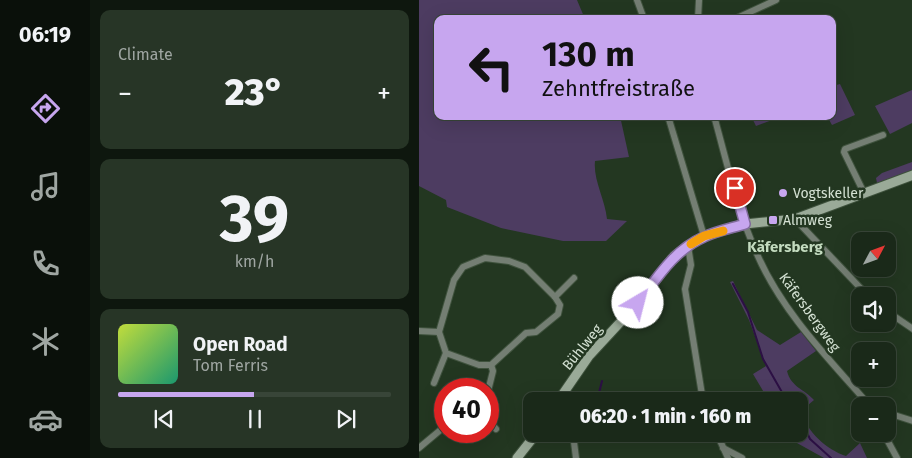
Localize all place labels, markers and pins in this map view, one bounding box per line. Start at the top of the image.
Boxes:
pin [714,167,756,209]
place label: Vogtskeller [793,185,864,202]
marker: Vogtskeller [777,187,789,199]
place label: Almweg [783,212,833,229]
marker: Almweg [767,214,779,226]

